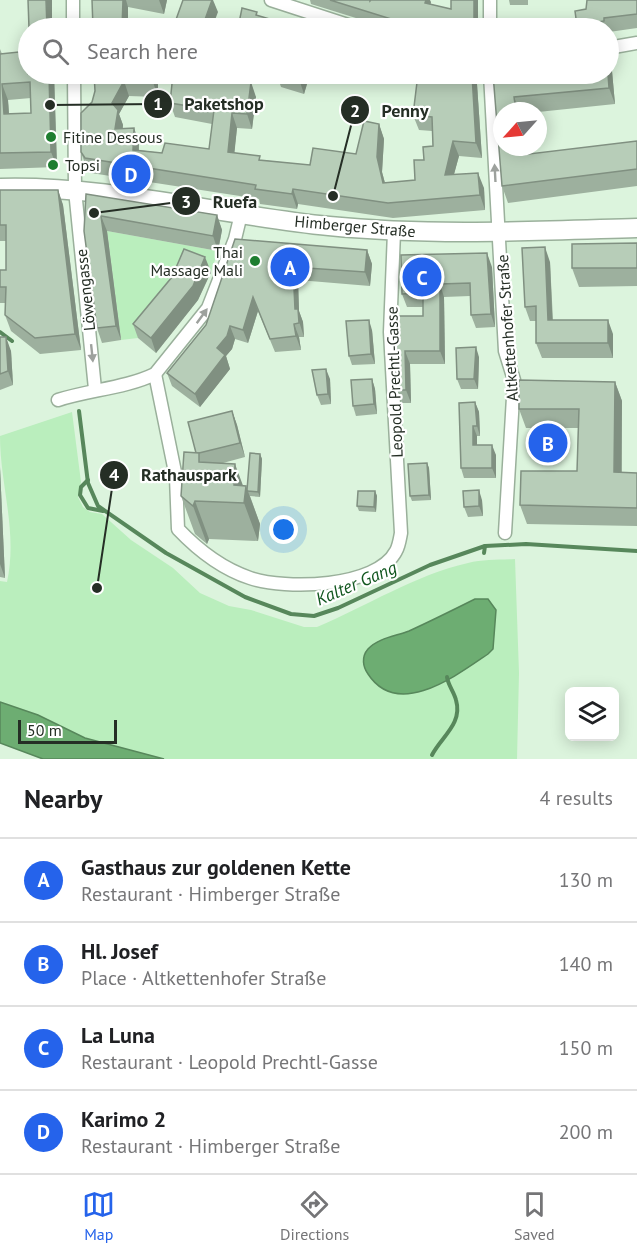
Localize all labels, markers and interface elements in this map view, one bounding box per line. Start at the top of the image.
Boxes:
search box [18,18,619,84]
icon: search [39,35,72,68]
text: Search here [87,37,198,65]
callout: Paketshop [143,86,276,122]
text: 1 [153,92,163,115]
text: Paketshop [184,92,264,115]
callout: Penny [340,92,441,128]
text: 2 [350,99,360,122]
text: Penny [381,99,429,122]
north arrow [493,102,547,156]
place label: Fitine Dessous [63,127,163,147]
marker: Fitine Dessous [44,130,58,144]
pin: D [112,152,150,196]
place label: Topsi [65,155,100,175]
marker: Topsi [46,158,60,172]
one-way arrow [491,164,500,183]
callout: Ruefa [171,183,269,219]
text: 3 [181,190,191,213]
text: Ruefa [213,190,257,213]
street label: Himberger Straße [294,211,416,241]
place label: Thai Massage Mali [150,242,243,280]
pin: A [270,244,310,290]
street label: Löwengasse [71,248,99,332]
marker: Thai Massage Mali [248,254,262,268]
pin: C [402,254,442,300]
street label: Altkettenhofer Straße [492,254,522,402]
street label: Leopold Prechtl-Gasse [381,306,407,458]
one-way arrow [196,309,208,325]
one-way arrow [87,343,97,362]
pin: B [528,420,568,466]
callout: Rathauspark [99,457,249,493]
text: 4 [109,463,119,486]
text: Rathauspark [141,463,237,486]
your location [269,515,298,544]
water label: Kalter Gang [312,556,400,610]
map controls [565,687,619,741]
button: layers [565,687,619,741]
scale bar [18,717,117,744]
text: 50 m [27,720,62,740]
text: Nearby [24,782,102,815]
text: 4 results [540,785,613,811]
text: Gasthaus zur goldenen Kette [81,853,351,881]
text: A [37,867,50,893]
text: 130 m [559,867,613,893]
text: Restaurant · Himberger Straße [81,881,340,907]
text: Hl. Josef [81,937,158,965]
text: B [38,951,49,977]
text: 140 m [559,951,613,977]
text: Place · Altkettenhofer Straße [81,965,326,991]
text: La Luna [81,1021,155,1049]
text: C [38,1035,49,1061]
text: 150 m [559,1035,613,1061]
text: Restaurant · Leopold Prechtl-Gasse [81,1049,378,1075]
text: Karimo 2 [81,1105,166,1133]
text: D [37,1119,50,1145]
text: 200 m [559,1119,613,1145]
text: Restaurant · Himberger Straße [81,1133,340,1159]
tab: Map [82,1188,115,1244]
tab: Directions [280,1188,349,1244]
tab: Saved [514,1188,555,1244]

